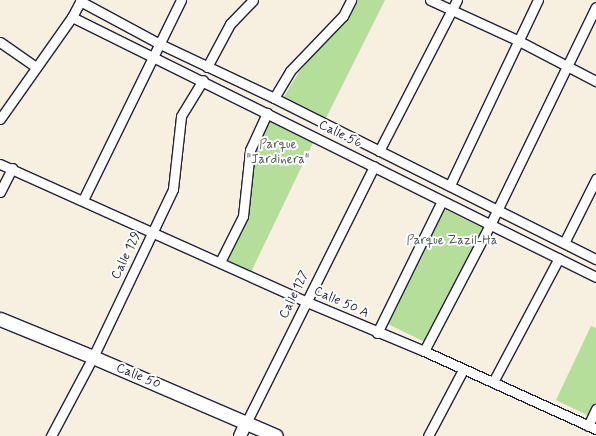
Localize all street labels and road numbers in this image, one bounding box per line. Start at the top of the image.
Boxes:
street label: Calle 56 [316,118,364,152]
street label: Calle 129 [109,230,145,282]
street label: Calle 127 [277,268,313,322]
street label: Calle 50 A [311,284,371,322]
street label: Calle 50 [113,361,163,393]

